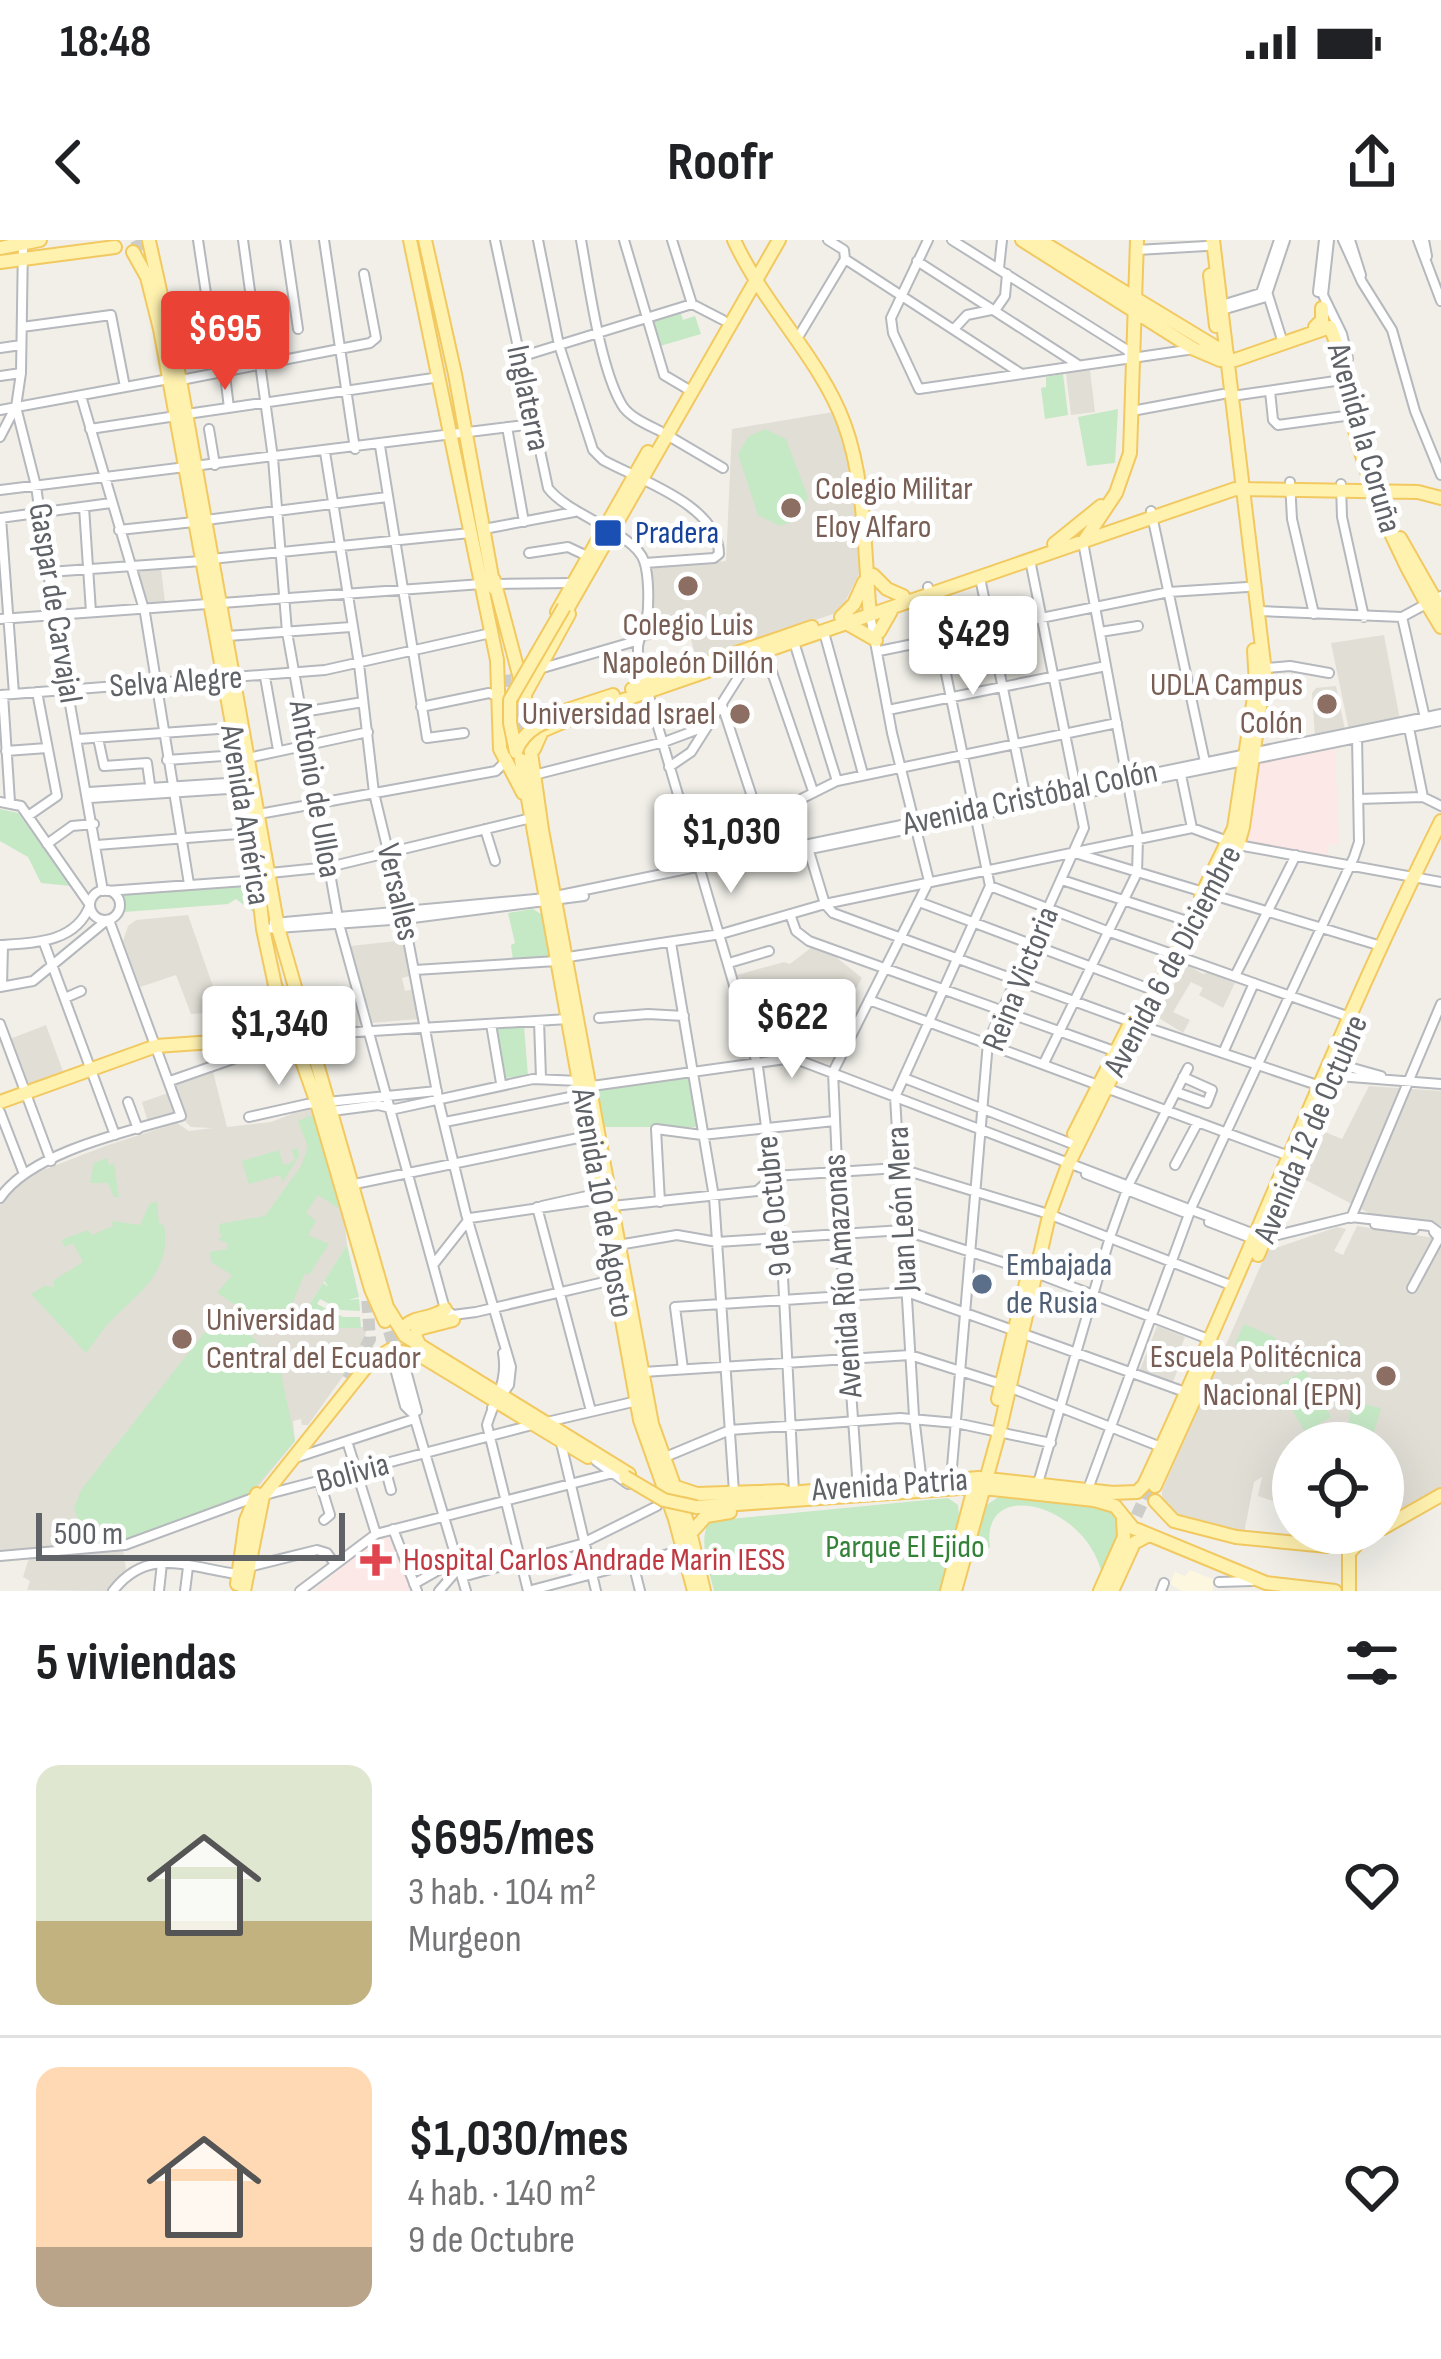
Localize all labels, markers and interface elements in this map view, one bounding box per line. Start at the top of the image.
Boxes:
text: 18:48 [60,15,151,70]
icon: back [36,129,102,195]
icon: share [1339,129,1405,195]
text: Roofr [667,130,774,195]
pin: $695 [154,291,296,393]
text: $695 [188,306,262,353]
street label: Avenida la Coruña [1318,338,1410,537]
street label: Inglaterra [497,342,559,454]
place label: Colegio Militar Eloy Alfaro [815,469,973,547]
marker: Colegio Militar Eloy Alfaro [778,495,804,521]
street label: Gaspar de Carvajal [19,500,91,706]
place label: Pradera [635,513,719,553]
marker: Pradera [592,517,624,549]
marker: Colegio Luis Napoleón Dillón [675,573,701,599]
pin: $429 [902,596,1044,698]
place label: Colegio Luis Napoleón Dillón [602,605,774,683]
text: $429 [936,611,1010,658]
street label: Selva Alegre [108,657,244,707]
place label: UDLA Campus Colón [1150,665,1303,743]
marker: UDLA Campus Colón [1314,691,1340,717]
place label: Universidad Israel [522,694,716,734]
street label: Antonio de Ulloa [280,696,350,881]
marker: Universidad Israel [727,701,753,727]
street label: Avenida América [211,721,279,908]
street label: Avenida Cristóbal Colón [898,751,1161,845]
pin: $1,030 [633,794,829,896]
text: $1,030 [681,809,781,856]
street label: Avenida 6 de Diciembre [1095,839,1251,1084]
street label: Versalles [368,840,428,944]
street label: Reina Victoria [974,901,1068,1057]
pin: $622 [721,979,863,1081]
pin: $1,340 [181,986,377,1088]
text: $622 [756,994,828,1041]
text: $1,340 [229,1001,329,1048]
street label: Avenida 12 de Octubre [1245,1009,1377,1250]
street label: Avenida 10 de Agosto [562,1084,642,1321]
street label: Juan León Mera [878,1125,926,1294]
street label: 9 de Octubre [747,1134,801,1278]
street label: Avenida Río Amazonas [815,1153,872,1400]
place label: Embajada de Rusia [1006,1245,1112,1323]
marker: Embajada de Rusia [969,1271,995,1297]
place label: Universidad Central del Ecuador [206,1300,421,1378]
marker: Universidad Central del Ecuador [169,1326,195,1352]
place label: Escuela Politécnica Nacional (EPN) [1150,1337,1362,1415]
marker: Escuela Politécnica Nacional (EPN) [1373,1363,1399,1389]
map controls [1272,1422,1404,1554]
button: locate [1272,1422,1404,1554]
street label: Bolivia [313,1444,393,1502]
street label: Avenida Patria [810,1460,969,1510]
scale bar [36,1507,345,1560]
text: 500 m [54,1514,123,1554]
park label: Parque El Ejido [825,1527,985,1567]
place label: Hospital Carlos Andrade Marin IESS [403,1540,785,1580]
marker: Hospital Carlos Andrade Marin IESS [360,1544,392,1576]
icon: filters [1339,1630,1405,1696]
text: 5 viviendas [36,1633,237,1694]
text: $695/mes [408,1808,595,1869]
icon: home [132,1813,276,1957]
icon: heart [1339,1852,1405,1918]
text: 3 hab. · 104 m² [408,1869,596,1916]
text: Murgeon [408,1916,522,1963]
text: $1,030/mes [408,2109,629,2170]
icon: home [132,2115,276,2259]
icon: heart [1339,2154,1405,2220]
text: 4 hab. · 140 m² [408,2170,596,2217]
text: 9 de Octubre [408,2217,575,2264]

